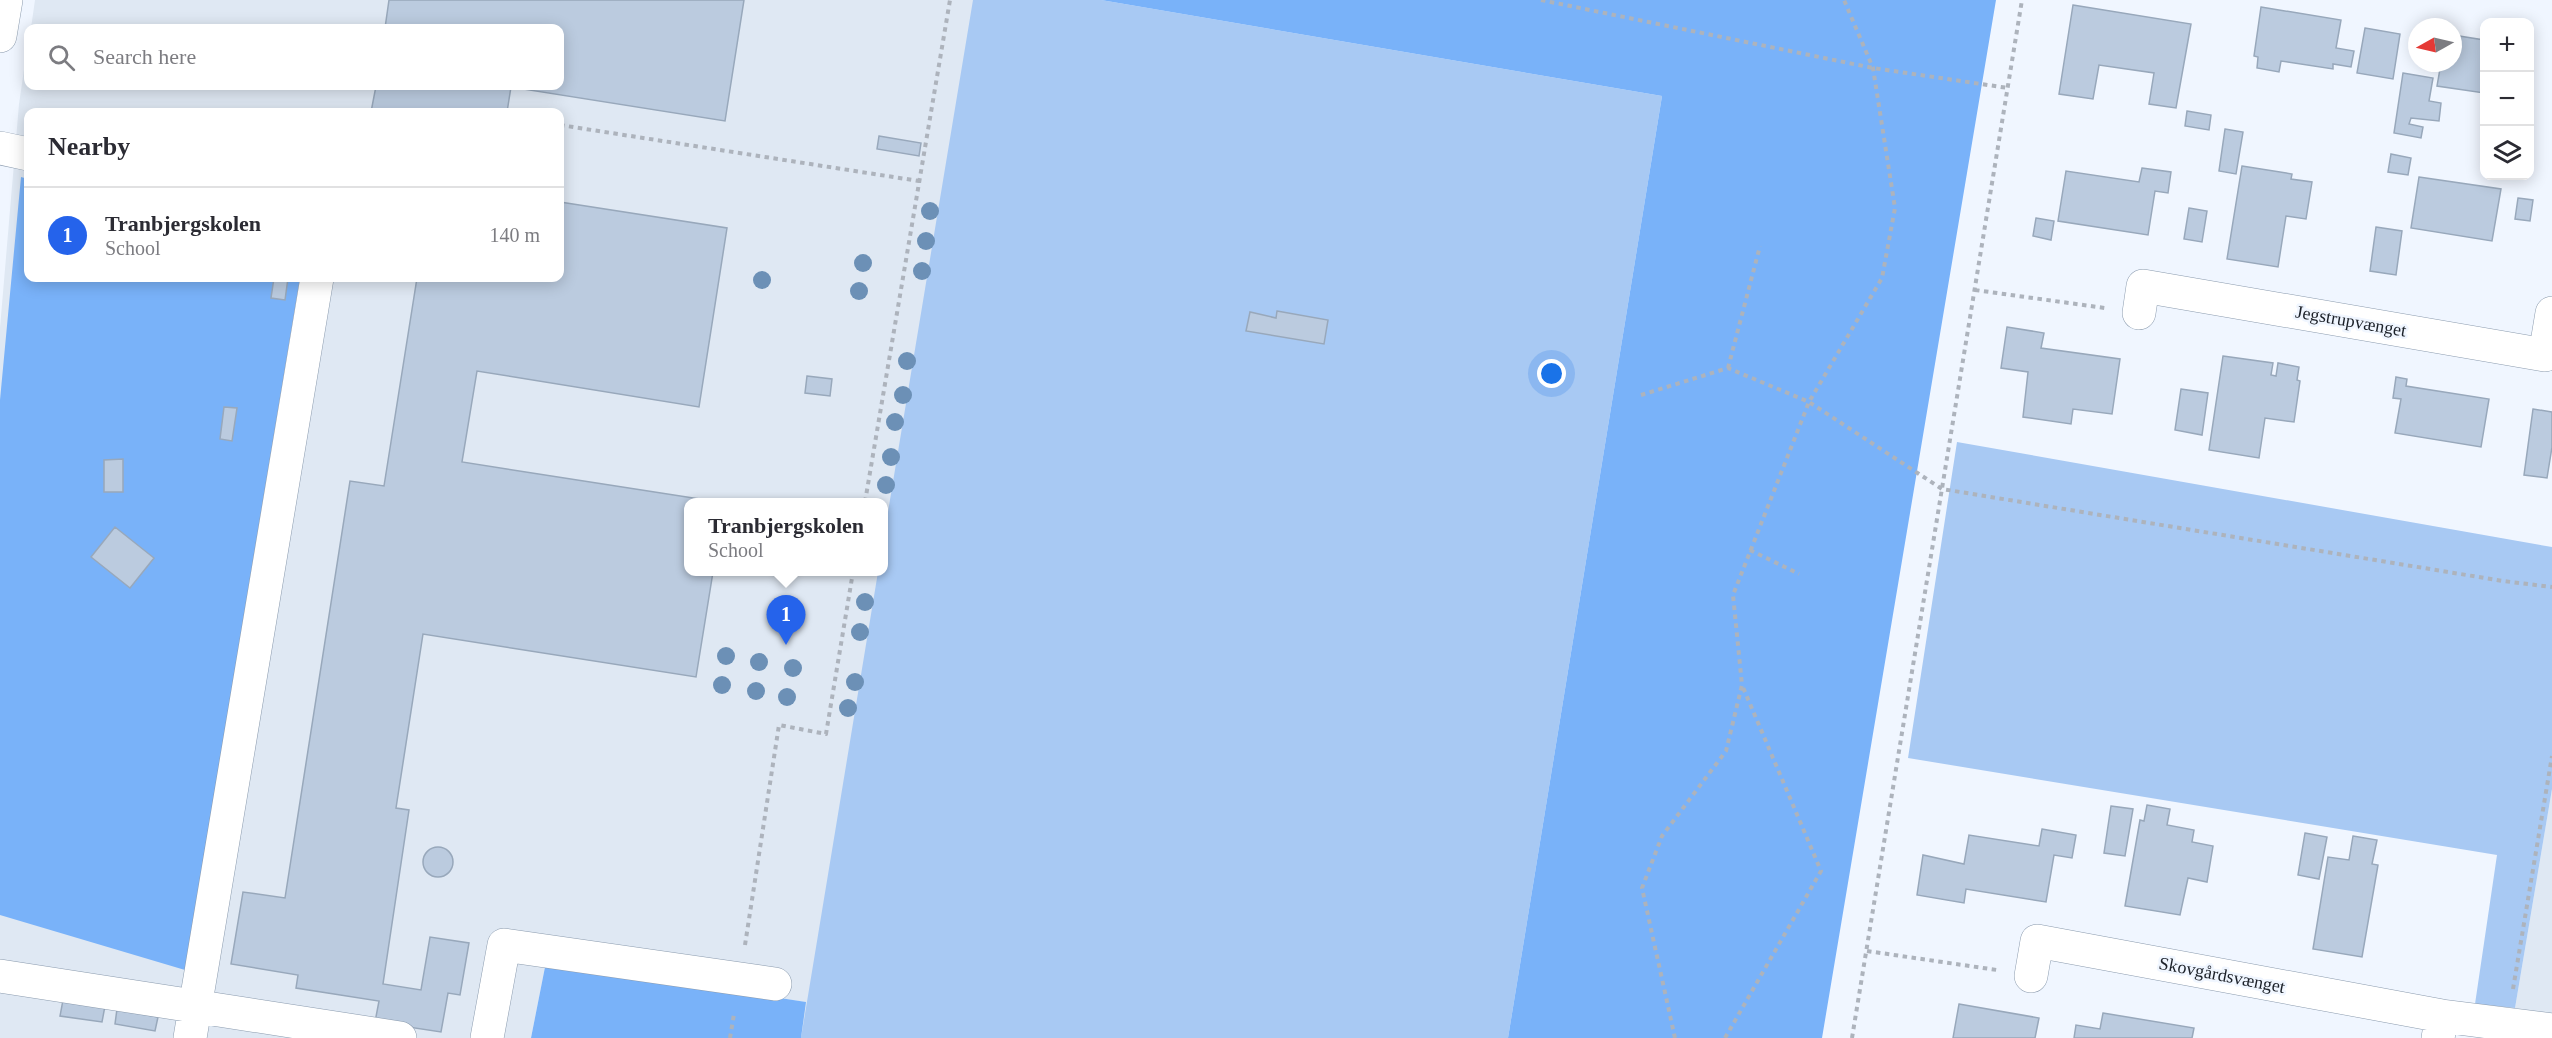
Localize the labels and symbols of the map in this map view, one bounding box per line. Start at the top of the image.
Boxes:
north arrow [2408,18,2462,72]
street label: Jegstrupvænget [2294,301,2408,341]
your location [1537,359,1566,388]
pin: 1 [766,596,806,645]
street label: Skovgårdsvænget [2157,953,2287,997]

